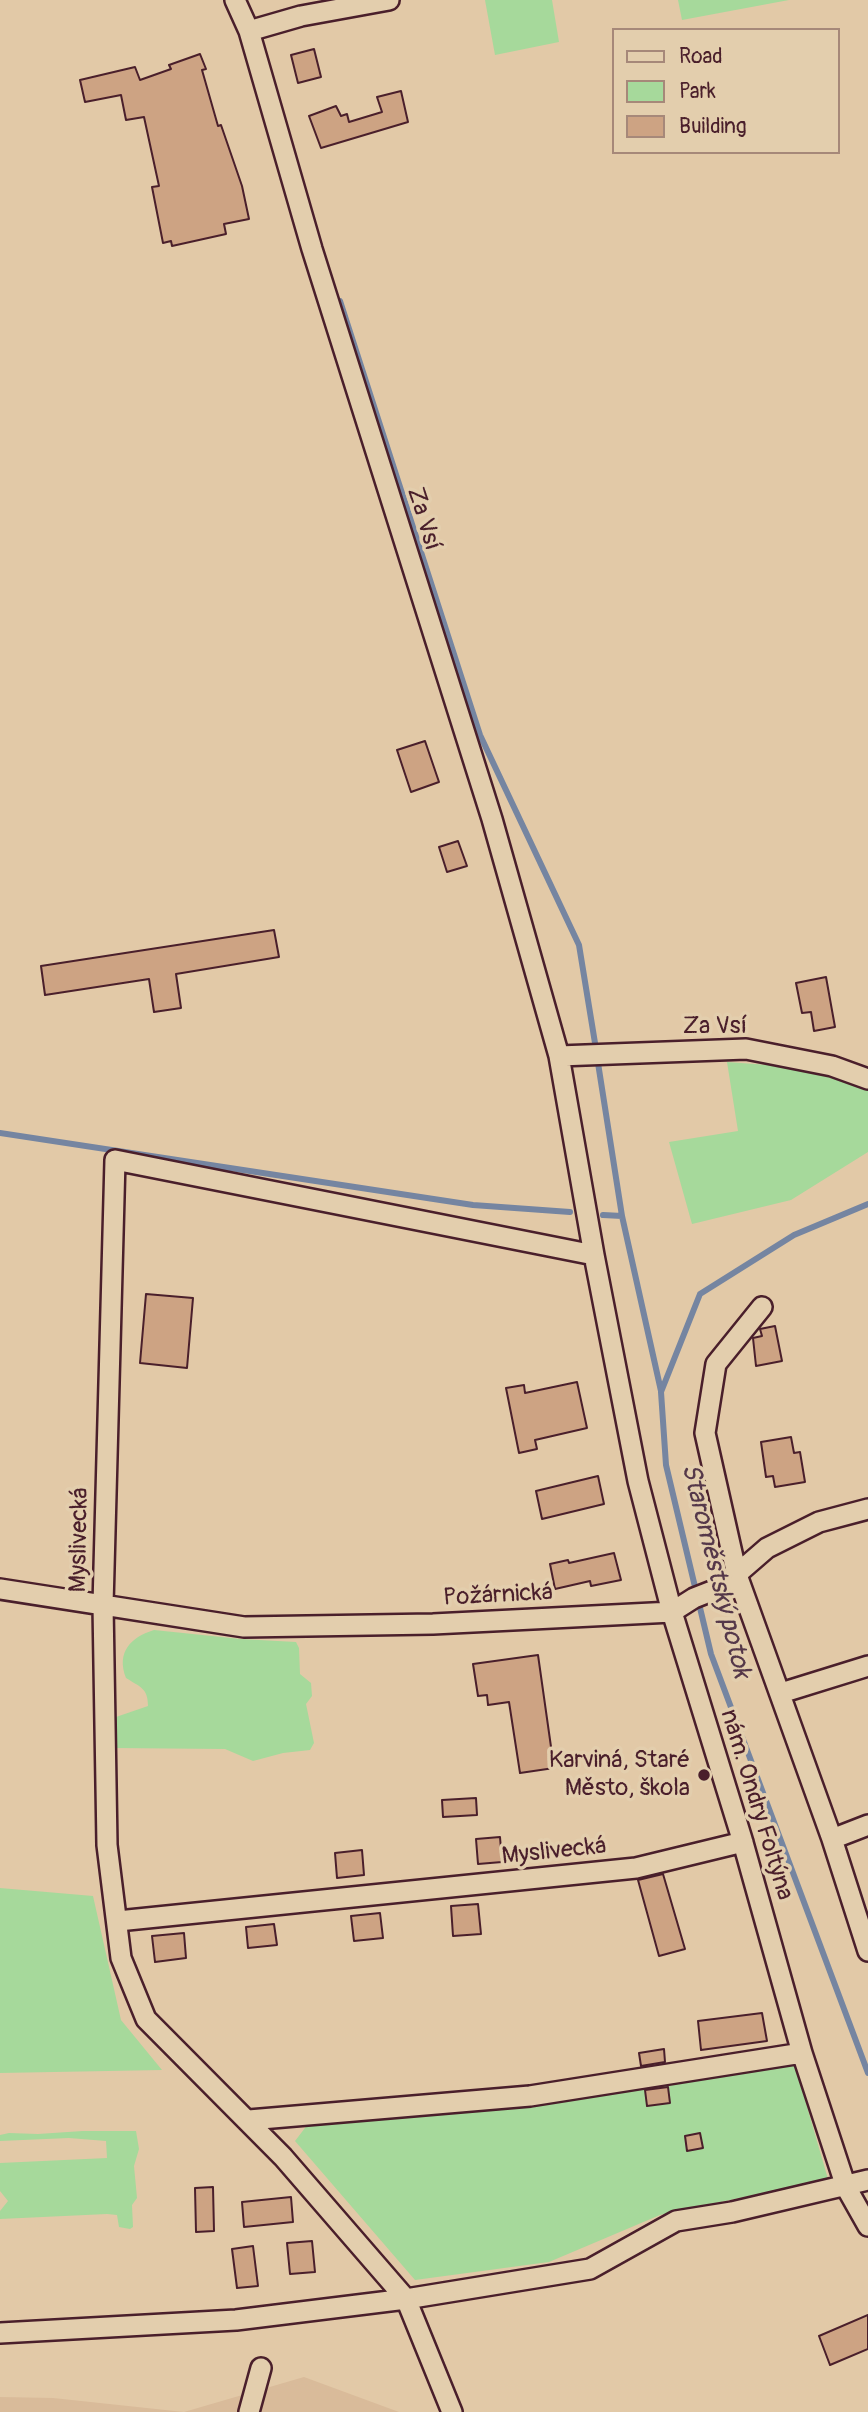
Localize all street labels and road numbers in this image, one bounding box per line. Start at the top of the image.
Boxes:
street label: Za Vsí [400,484,446,554]
street label: Za Vsí [683,1013,747,1041]
street label: Myslivecká [65,1487,95,1593]
street label: Požárnická [442,1579,554,1613]
street label: nám. Ondry Foltýna [713,1706,799,1904]
street label: Myslivecká [500,1832,608,1872]

